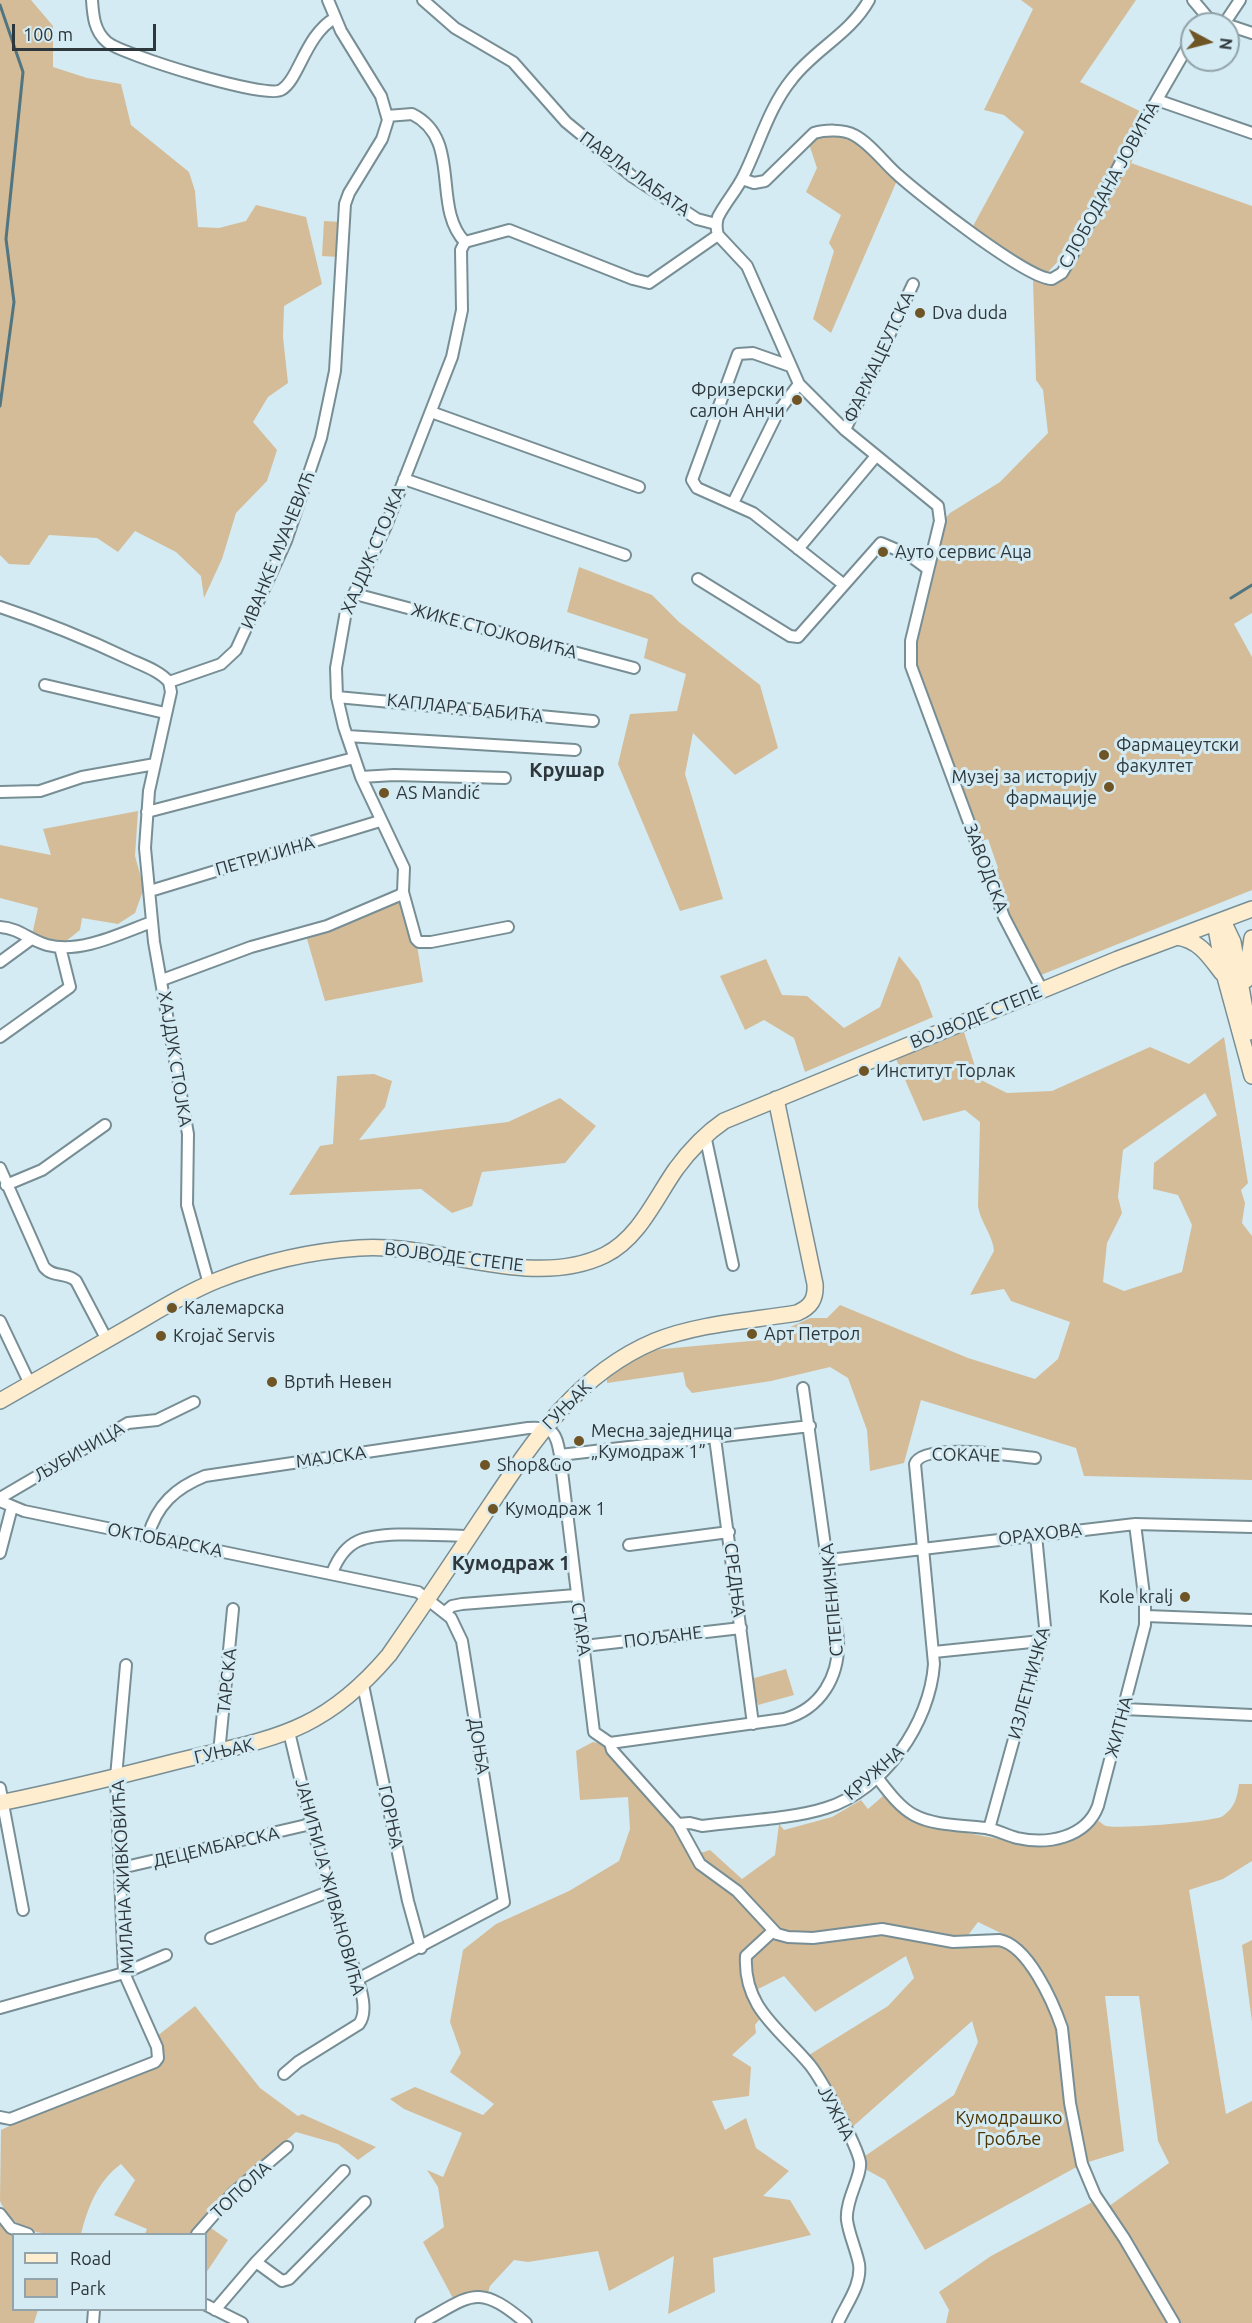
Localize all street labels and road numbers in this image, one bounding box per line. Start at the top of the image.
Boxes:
street label: СЛОБОДАНА ЈОВИЋА [1054,98,1164,272]
street label: ПАВЛА ЛАБАТА [576,127,694,221]
street label: ФАРМАЦЕУТСКА [839,288,919,426]
street label: ИВАНКЕ МУАЧЕВИЋ [236,468,320,632]
street label: ХАЈДУК СТОЈКА [336,483,410,617]
street label: ЖИКЕ СТОЈКОВИЋА [409,598,579,664]
street label: КАПЛАРА БАБИЋА [386,689,544,727]
street label: ЗАВОДСКА [959,820,1013,916]
street label: ПЕТРИЈИНА [213,832,317,880]
street label: ВОЈВОДЕ СТЕПЕ [907,981,1045,1053]
street label: ХАЈДУК СТОЈКА [154,990,196,1128]
street label: ВОЈВОДЕ СТЕПЕ [383,1238,525,1276]
street label: ГУЊАК [538,1376,596,1434]
street label: ЉУБИЧИЦА [30,1417,128,1487]
street label: МАЈСКА [294,1441,368,1473]
street label: СОКАЧЕ [932,1444,1000,1466]
street label: ОКТОБАРСКА [106,1518,224,1562]
street label: ОРАХОВА [997,1518,1083,1550]
street label: СРЕДЊА [720,1542,750,1618]
street label: СТЕПЕНИЧКА [816,1542,848,1658]
street label: СТАРА [567,1601,595,1657]
street label: ПОЉАНЕ [622,1621,704,1653]
street label: ИЗЛЕТНИЧКА [1004,1625,1054,1741]
street label: ТАРСКА [213,1647,241,1715]
street label: ЖИТНА [1100,1694,1138,1760]
street label: ДОЊА [464,1716,494,1776]
street label: ГУЊАК [192,1734,256,1768]
street label: КРУЖНА [840,1741,908,1805]
street label: ЈАНИЋИЈА ЖИВАНОВИЋА [291,1776,369,1998]
street label: МИЛАНА ЖИВКОВИЋА [107,1779,139,1975]
street label: ГОРЊА [374,1784,408,1850]
street label: ДЕЦЕМБАРСКА [151,1822,281,1872]
street label: ЈУЖНА [813,2082,859,2144]
street label: ТОПОЛА [207,2157,275,2223]

